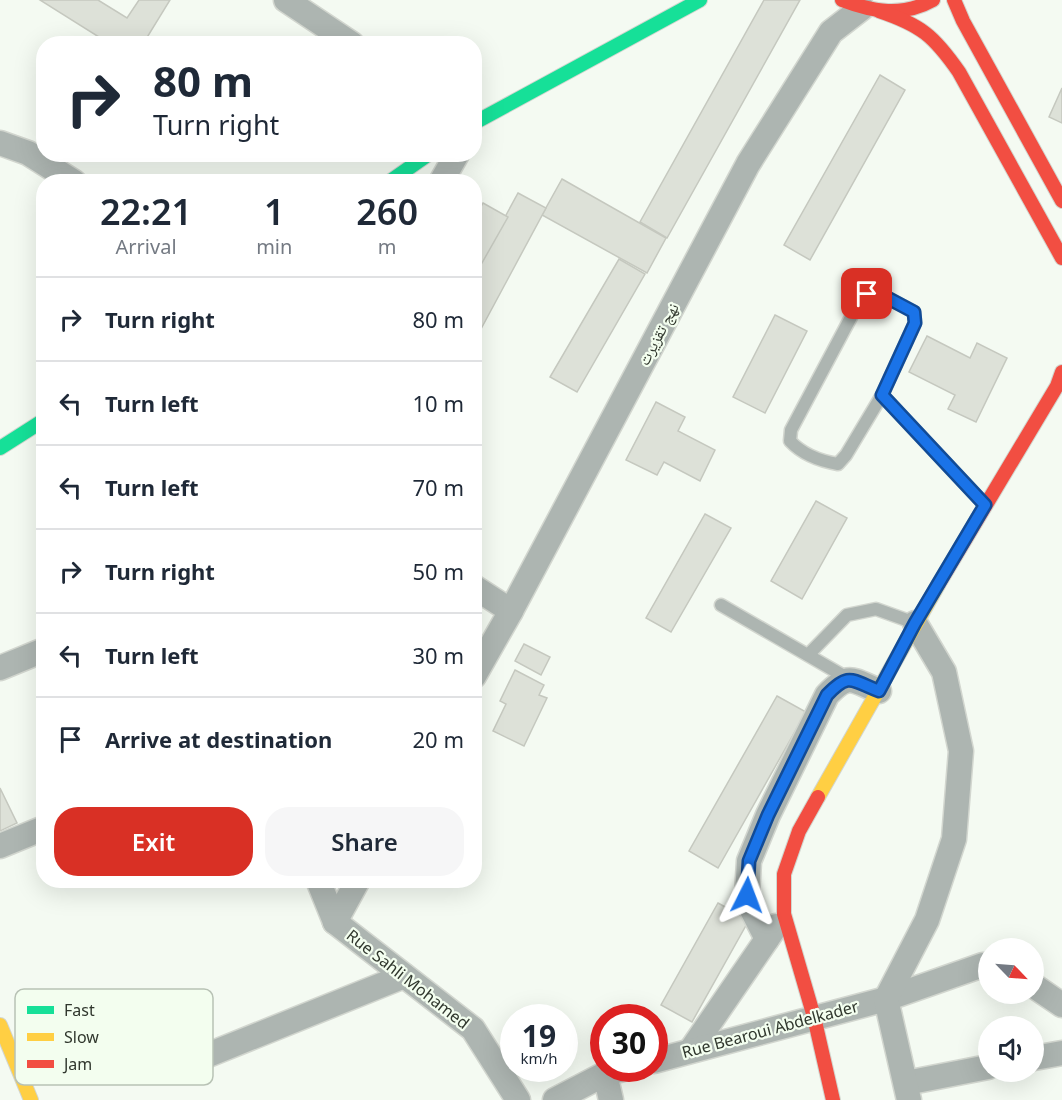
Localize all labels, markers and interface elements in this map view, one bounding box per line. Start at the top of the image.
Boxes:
text: 80 m [153,52,253,109]
icon: right [54,60,132,138]
text: Turn right [153,106,279,143]
text: 22:21 [100,187,192,236]
text: 1 [264,187,285,236]
text: 260 [356,187,418,236]
text: Arrival [116,233,177,260]
text: min [256,233,292,260]
text: m [378,233,397,260]
pin [841,268,892,319]
icon: arrive [850,277,883,310]
street label: نهج تقزيرت [632,299,684,369]
icon: right [54,303,87,336]
text: Turn right [105,304,215,334]
text: 80 m [413,304,464,334]
icon: left [54,387,87,420]
text: Turn left [105,388,199,418]
text: 10 m [413,388,464,418]
icon: left [54,471,87,504]
text: Turn left [105,472,199,502]
text: 70 m [413,472,464,502]
icon: right [54,555,87,588]
text: Turn right [105,556,215,586]
text: 50 m [413,556,464,586]
icon: left [54,639,87,672]
text: Turn left [105,640,199,670]
text: 30 m [413,640,464,670]
icon: arrive [54,723,87,756]
text: Arrive at destination [105,724,332,754]
text: 20 m [413,724,464,754]
button: Exit [54,807,253,876]
button: Share [265,807,464,876]
position arrow [715,863,779,927]
street label: Rue Sahli Mohamed [342,924,474,1034]
north arrow [978,938,1044,1004]
map controls [978,938,1044,1082]
legend [15,989,213,1085]
street label: Rue Bearoui Abdelkader [679,995,861,1063]
text: Fast [64,999,95,1021]
speed limit sign: 30 [590,1004,668,1082]
text: 19 [522,1015,556,1056]
button: sound [978,1016,1044,1082]
text: Slow [64,1026,99,1048]
text: km/h [521,1048,557,1068]
text: Jam [62,1053,92,1075]

